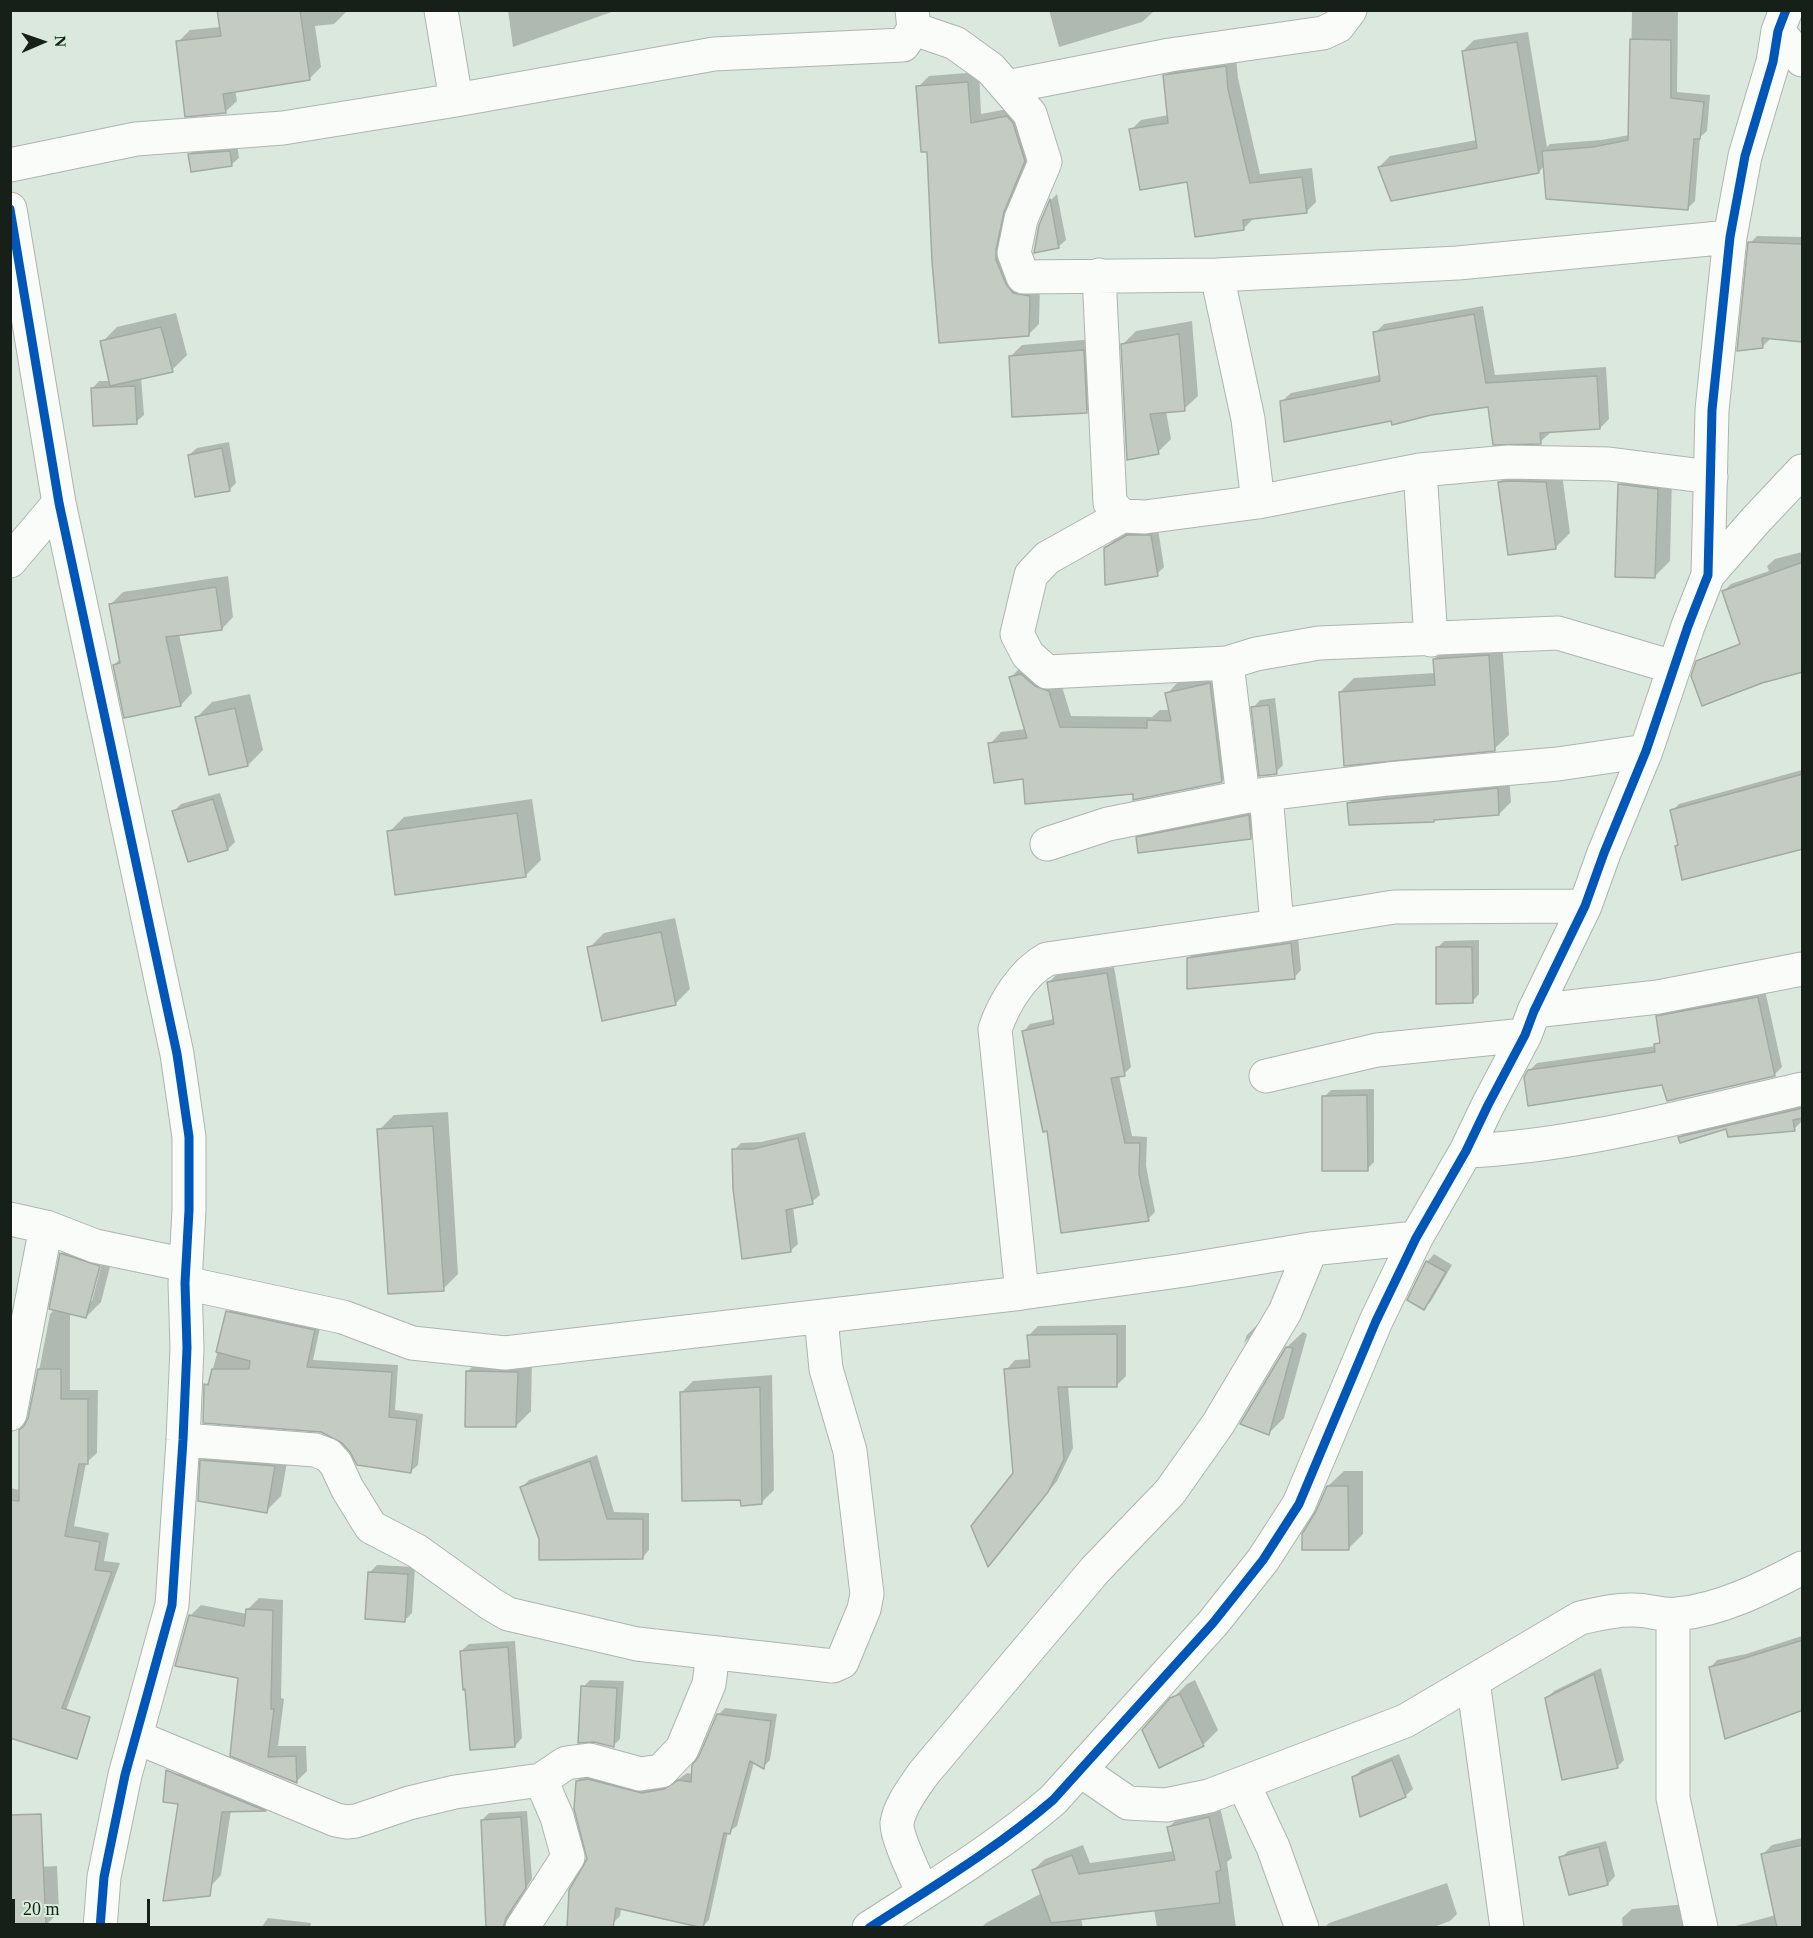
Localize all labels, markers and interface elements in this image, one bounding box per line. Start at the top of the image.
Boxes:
north arrow [12,12,72,72]
text: N [52,35,69,47]
scale bar [15,1887,153,1925]
text: 20 m [23,1899,60,1919]

